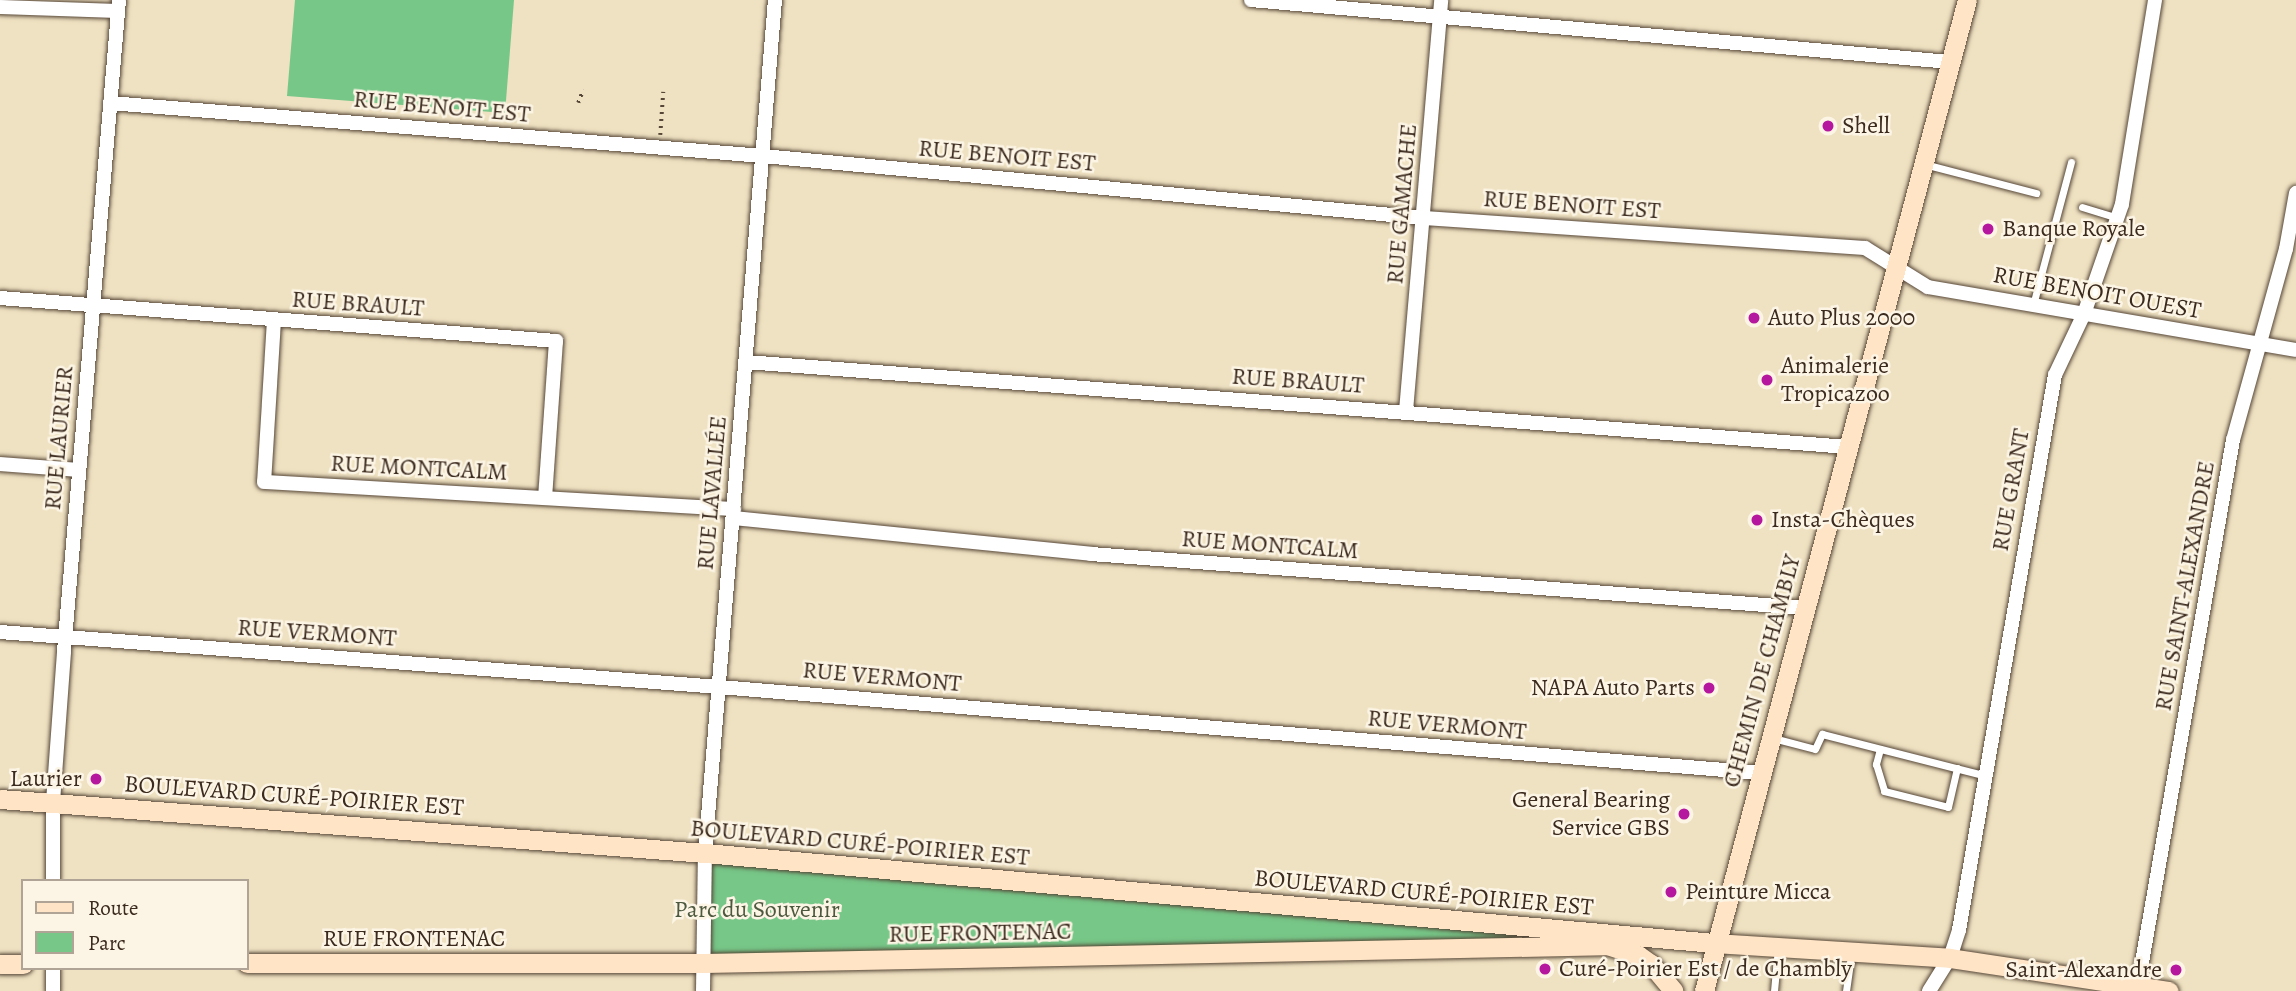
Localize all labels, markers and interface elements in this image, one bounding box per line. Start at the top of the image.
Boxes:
street label: RUE BENOIT EST [352,85,532,129]
place label: Shell [1842,112,1890,140]
marker: Shell [1820,118,1836,134]
street label: RUE GAMACHE [1381,123,1423,285]
street label: RUE BENOIT EST [917,134,1097,178]
street label: RUE BENOIT EST [1482,184,1662,226]
place label: Banque Royale [2002,215,2145,243]
marker: Banque Royale [1980,221,1996,237]
street label: RUE BENOIT OUEST [1991,261,2203,325]
street label: RUE BRAULT [291,285,425,323]
place label: Auto Plus 2000 [1768,304,1915,332]
marker: Auto Plus 2000 [1746,310,1762,326]
place label: Animalerie Tropicazoo [1781,352,1890,408]
street label: RUE BRAULT [1231,362,1365,400]
street label: RUE LAURIER [38,365,80,511]
marker: Animalerie Tropicazoo [1759,372,1775,388]
street label: RUE LAVALLÉE [691,415,733,571]
street label: RUE GRANT [1986,426,2036,554]
street label: RUE MONTCALM [330,449,508,487]
street label: RUE SAINT-ALEXANDRE [2149,459,2221,713]
place label: Insta-Chèques [1771,506,1915,534]
marker: Insta-Chèques [1749,512,1765,528]
street label: RUE MONTCALM [1181,524,1359,566]
street label: CHEMIN DE CHAMBLY [1717,551,1807,791]
street label: RUE VERMONT [236,613,398,653]
street label: RUE VERMONT [801,656,963,698]
place label: NAPA Auto Parts [1531,674,1695,702]
marker: NAPA Auto Parts [1701,680,1717,696]
street label: RUE VERMONT [1366,704,1528,746]
place label: Laurier [10,765,82,793]
street label: BOULEVARD CURÉ-POIRIER EST [123,770,465,822]
marker: Laurier [88,771,104,787]
place label: General Bearing Service GBS [1512,786,1670,842]
marker: General Bearing Service GBS [1676,806,1692,822]
street label: BOULEVARD CURÉ-POIRIER EST [689,814,1031,872]
street label: BOULEVARD CURÉ-POIRIER EST [1253,864,1595,922]
place label: Peinture Micca [1685,878,1831,906]
legend [21,879,248,970]
marker: Peinture Micca [1663,884,1679,900]
text: Route [88,894,138,922]
park label: Parc du Souvenir [674,896,840,924]
street label: RUE FRONTENAC [888,917,1072,949]
street label: RUE FRONTENAC [323,925,505,953]
text: Parc [88,929,126,957]
place label: Curé-Poirier Est / de Chambly [1559,955,1852,983]
place label: Saint-Alexandre [2005,956,2162,984]
marker: Curé-Poirier Est / de Chambly [1537,961,1553,977]
marker: Saint-Alexandre [2168,962,2184,978]

